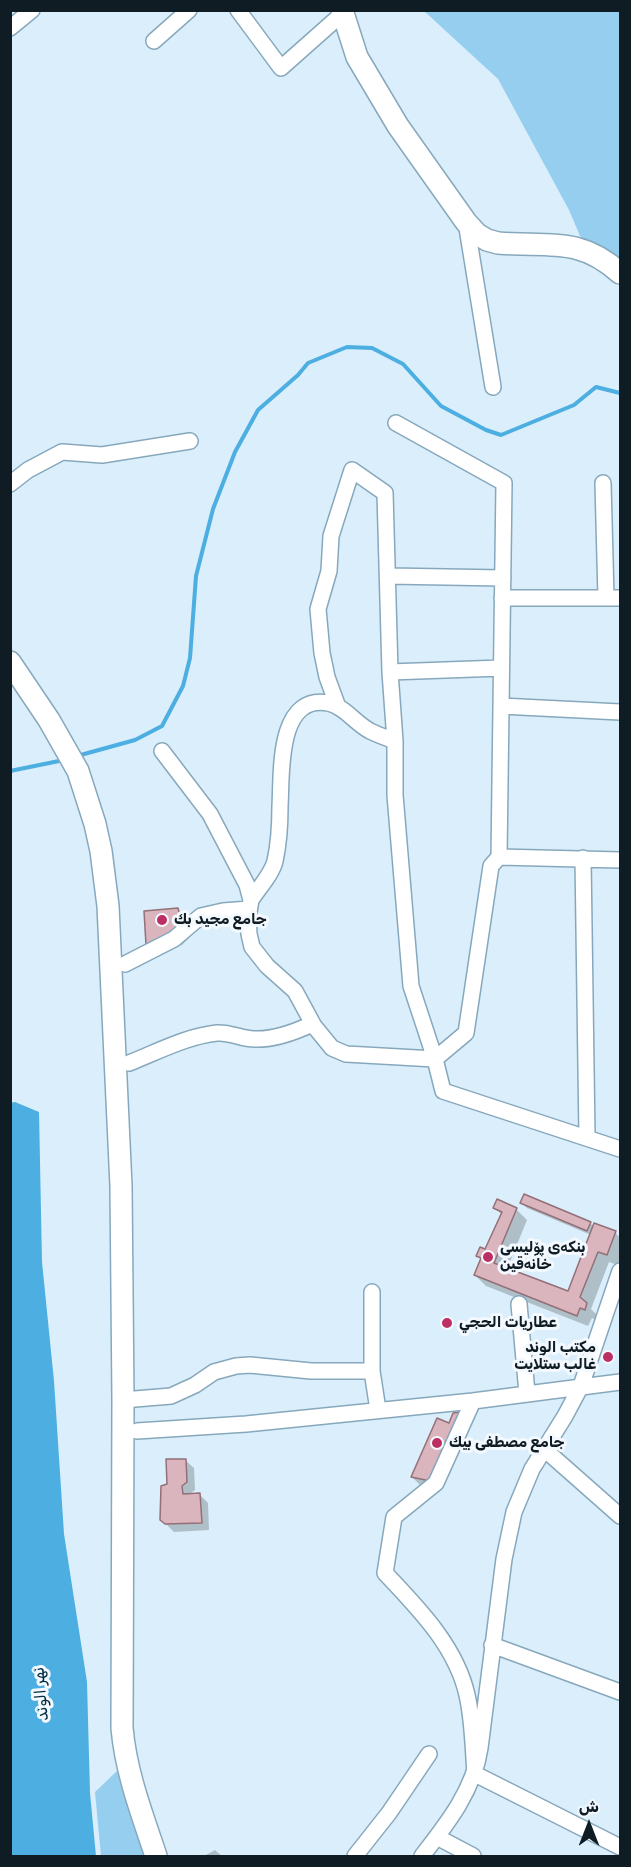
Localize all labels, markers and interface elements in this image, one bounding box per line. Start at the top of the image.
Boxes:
place label: جامع مجيد بك [174,911,267,929]
marker: جامع مجيد بك [155,913,169,927]
place label: بنکەی پۆلیسی خانەقین [500,1239,586,1274]
marker: بنکەی پۆلیسی خانەقین [481,1250,495,1264]
place label: عطاريات الحجي [459,1314,557,1332]
marker: عطاريات الحجي [440,1316,454,1330]
place label: مكتب الوند غالب ستلايت [514,1339,596,1374]
marker: مكتب الوند غالب ستلايت [601,1350,615,1364]
place label: جامع مصطفى بيك [449,1434,564,1452]
marker: جامع مصطفى بيك [430,1436,444,1450]
water label: نهر الوند [29,1666,53,1722]
north arrow [559,1795,619,1855]
text: ش [579,1797,599,1816]

